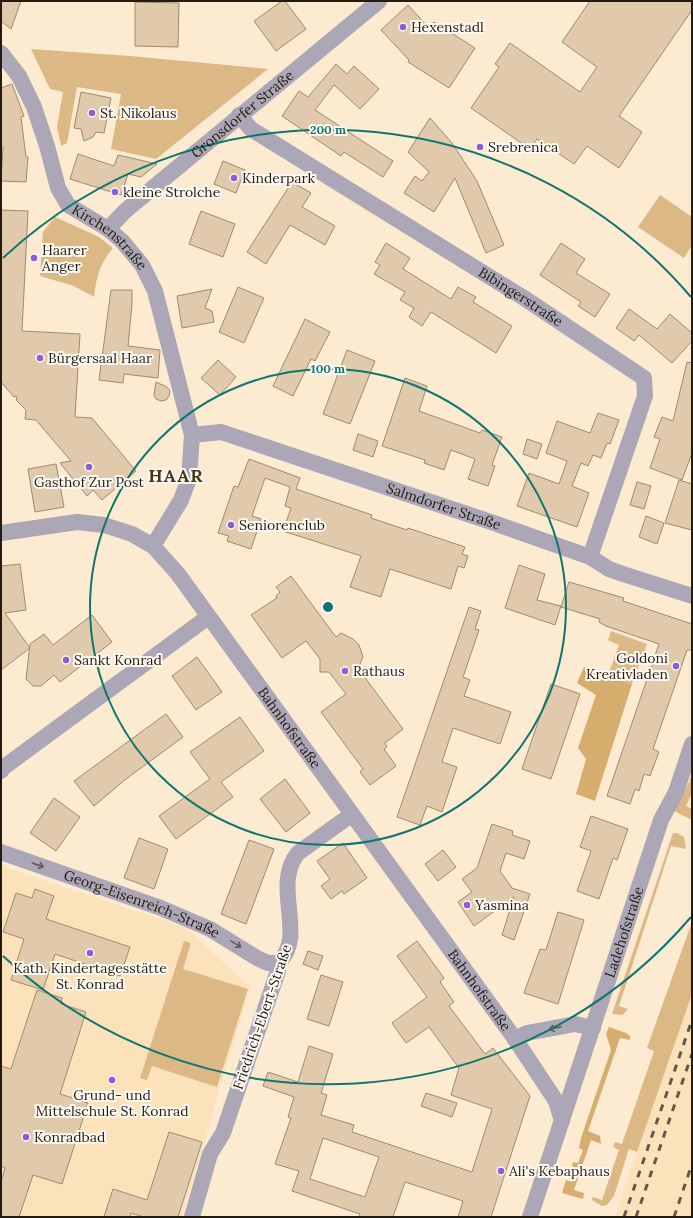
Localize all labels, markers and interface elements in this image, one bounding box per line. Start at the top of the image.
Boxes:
place label: Hexenstadl [411,18,484,36]
marker: Hexenstadl [398,22,408,32]
street label: Gronsdorfer Straße [187,66,298,162]
place label: St. Nikolaus [100,104,176,122]
marker: St. Nikolaus [87,108,97,118]
text: 200 m [310,122,346,137]
place label: Srebrenica [488,138,558,156]
marker: Srebrenica [475,142,485,152]
place label: Kinderpark [242,169,316,187]
marker: Kinderpark [229,173,239,183]
place label: kleine Strolche [123,183,221,201]
marker: kleine Strolche [110,187,120,197]
street label: Kirchenstraße [69,201,151,274]
place label: Haarer Anger [41,241,87,275]
marker: Haarer Anger [29,253,39,263]
street label: Bibingerstraße [475,263,567,331]
place label: Bürgersaal Haar [48,349,152,367]
marker: Bürgersaal Haar [35,353,45,363]
text: 100 m [311,361,345,376]
marker: Gasthof Zur Post [84,462,94,472]
district label: HAAR [148,464,204,487]
place label: Gasthof Zur Post [34,473,144,491]
street label: Salmdorfer Straße [384,479,504,534]
place label: Seniorenclub [239,516,325,534]
marker: Seniorenclub [226,520,236,530]
centre of rings [321,600,335,614]
place label: Goldoni Kreativladen [586,649,669,683]
place label: Sankt Konrad [74,651,162,669]
marker: Sankt Konrad [61,655,71,665]
marker: Goldoni Kreativladen [671,661,681,671]
place label: Rathaus [353,662,405,680]
marker: Rathaus [340,666,350,676]
street label: Bahnhofstraße [254,683,325,772]
one-way arrow [31,861,43,869]
street label: Georg-Eisenreich-Straße [61,866,224,942]
street label: Ladehofstraße [601,884,648,980]
place label: Yasmina [474,896,529,914]
marker: Yasmina [462,900,472,910]
one-way arrow [230,941,242,949]
street label: Friedrich-Ebert-Straße [229,942,295,1092]
street label: Bahnhofstraße [444,946,515,1035]
marker: Kath. Kindertagesstätte St. Konrad [85,948,95,958]
place label: Kath. Kindertagesstätte St. Konrad [13,959,167,993]
one-way arrow [549,1024,562,1032]
marker: Grund- und Mittelschule St. Konrad [107,1075,117,1085]
place label: Grund- und Mittelschule St. Konrad [35,1086,189,1120]
place label: Konradbad [34,1128,105,1146]
marker: Konradbad [21,1132,31,1142]
place label: Ali's Kebaphaus [508,1162,610,1180]
marker: Ali's Kebaphaus [496,1166,506,1176]

